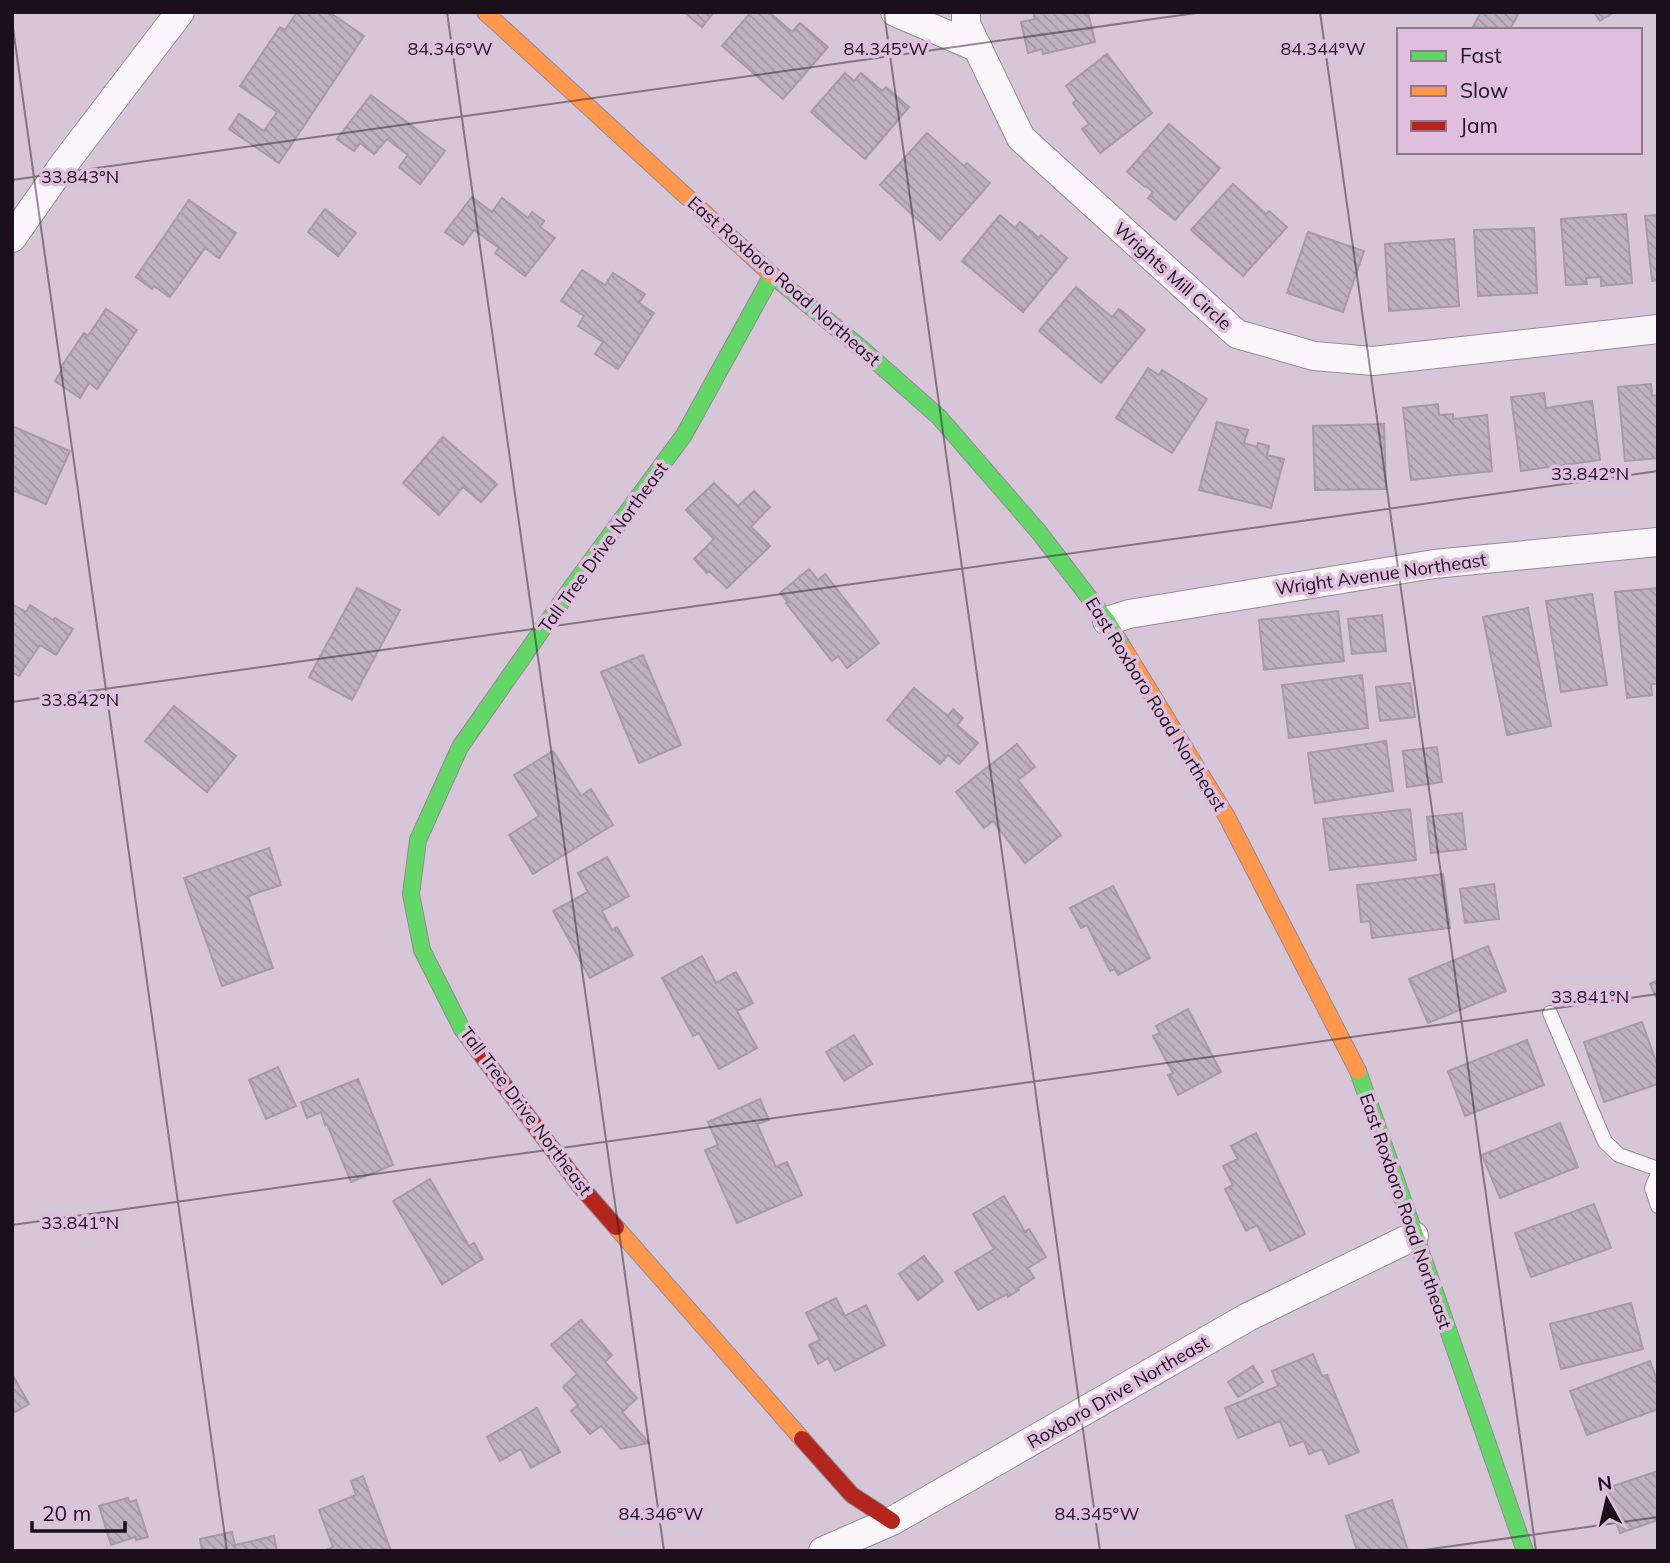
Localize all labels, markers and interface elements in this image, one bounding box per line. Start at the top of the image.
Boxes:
legend [1397,28,1642,154]
text: 84.346°W [407,37,493,60]
text: 84.345°W [843,37,929,60]
text: 84.344°W [1280,37,1366,60]
text: Fast [1460,42,1502,68]
text: Slow [1460,77,1508,103]
text: Jam [1460,112,1498,138]
text: 33.843°N [41,165,119,188]
street label: East Roxboro Road Northeast [683,191,885,371]
street label: Wrights Mill Circle [1110,217,1236,335]
street label: Tall Tree Drive Northeast [533,457,673,637]
text: 33.842°N [1551,462,1629,485]
street label: Wright Avenue Northeast [1274,548,1488,600]
street label: East Roxboro Road Northeast [1081,593,1231,815]
text: 33.842°N [41,688,119,711]
text: 33.841°N [1551,985,1629,1008]
street label: Tall Tree Drive Northeast [455,1022,597,1200]
street label: East Roxboro Road Northeast [1355,1090,1457,1332]
text: 33.841°N [41,1211,119,1234]
street label: Roxboro Drive Northeast [1023,1331,1213,1453]
north arrow [1572,1465,1642,1535]
text: N [1596,1470,1613,1496]
scale bar [32,1490,124,1534]
text: 20 m [42,1500,91,1526]
text: 84.346°W [618,1502,704,1525]
text: 84.345°W [1054,1502,1140,1525]

